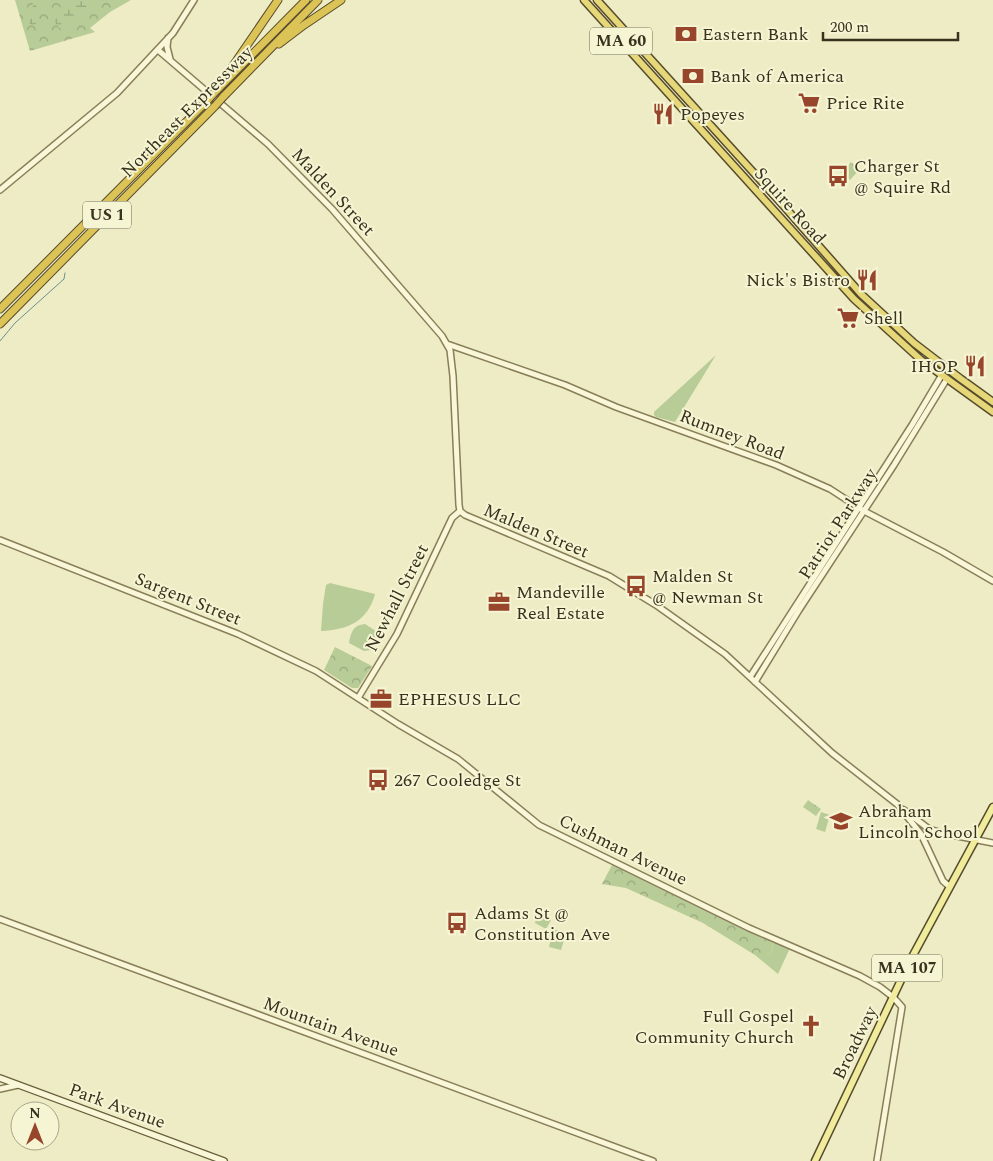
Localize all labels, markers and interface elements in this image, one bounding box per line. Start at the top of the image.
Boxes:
scale bar [823,10,958,42]
text: 200 m [830,16,869,39]
bank icon: Eastern Bank [673,21,699,47]
place label: Eastern Bank [702,21,809,48]
road number: MA 60 [590,27,652,54]
street label: Northeast Expressway [115,39,260,184]
bank icon: Bank of America [680,63,706,89]
place label: Bank of America [710,63,844,90]
supermarket icon: Price Rite [796,90,822,116]
place label: Price Rite [826,90,905,117]
restaurant icon: Popeyes [650,101,676,127]
place label: Popeyes [680,101,745,128]
street label: Malden Street [285,142,381,242]
place label: Charger St @ Squire Rd [854,153,951,201]
street label: Squire Road [748,161,832,251]
bus stop icon: Charger St @ Squire Rd [825,163,851,189]
road number: US 1 [83,202,131,228]
place label: Nick's Bistro [746,267,850,294]
restaurant icon: Nick's Bistro [854,267,880,293]
supermarket icon: Shell [835,305,861,331]
place label: Shell [864,305,903,332]
place label: IHOP [910,353,958,380]
restaurant icon: IHOP [962,353,988,379]
street label: Rumney Road [676,403,788,467]
street label: Patriot Parkway [792,462,885,585]
street label: Malden Street [479,497,593,565]
street label: Newhall Street [358,539,436,657]
place label: Malden St @ Newman St [652,563,763,611]
street label: Sargent Street [131,565,245,633]
bus stop icon: Malden St @ Newman St [623,573,649,599]
place label: Mandeville Real Estate [516,579,605,627]
office icon: Mandeville Real Estate [486,589,512,615]
office icon: EPHESUS LLC [368,686,394,712]
place label: EPHESUS LLC [398,686,521,713]
bus stop icon: 267 Cooledge St [365,767,391,793]
place label: 267 Cooledge St [394,767,521,794]
place label: Abraham Lincoln School [858,798,978,846]
street label: Cushman Avenue [554,807,692,893]
school or university icon: Abraham Lincoln School [828,808,854,834]
place label: Adams St @ Constitution Ave [474,900,610,948]
bus stop icon: Adams St @ Constitution Ave [444,910,470,936]
road number: MA 107 [872,954,942,981]
street label: Mountain Avenue [259,990,403,1064]
street label: Broadway [826,1001,885,1084]
place label: Full Gospel Community Church [635,1003,794,1051]
church icon: Full Gospel Community Church [798,1013,824,1039]
street label: Park Avenue [65,1076,169,1136]
north arrow [10,1101,60,1151]
text: N [29,1103,41,1124]

